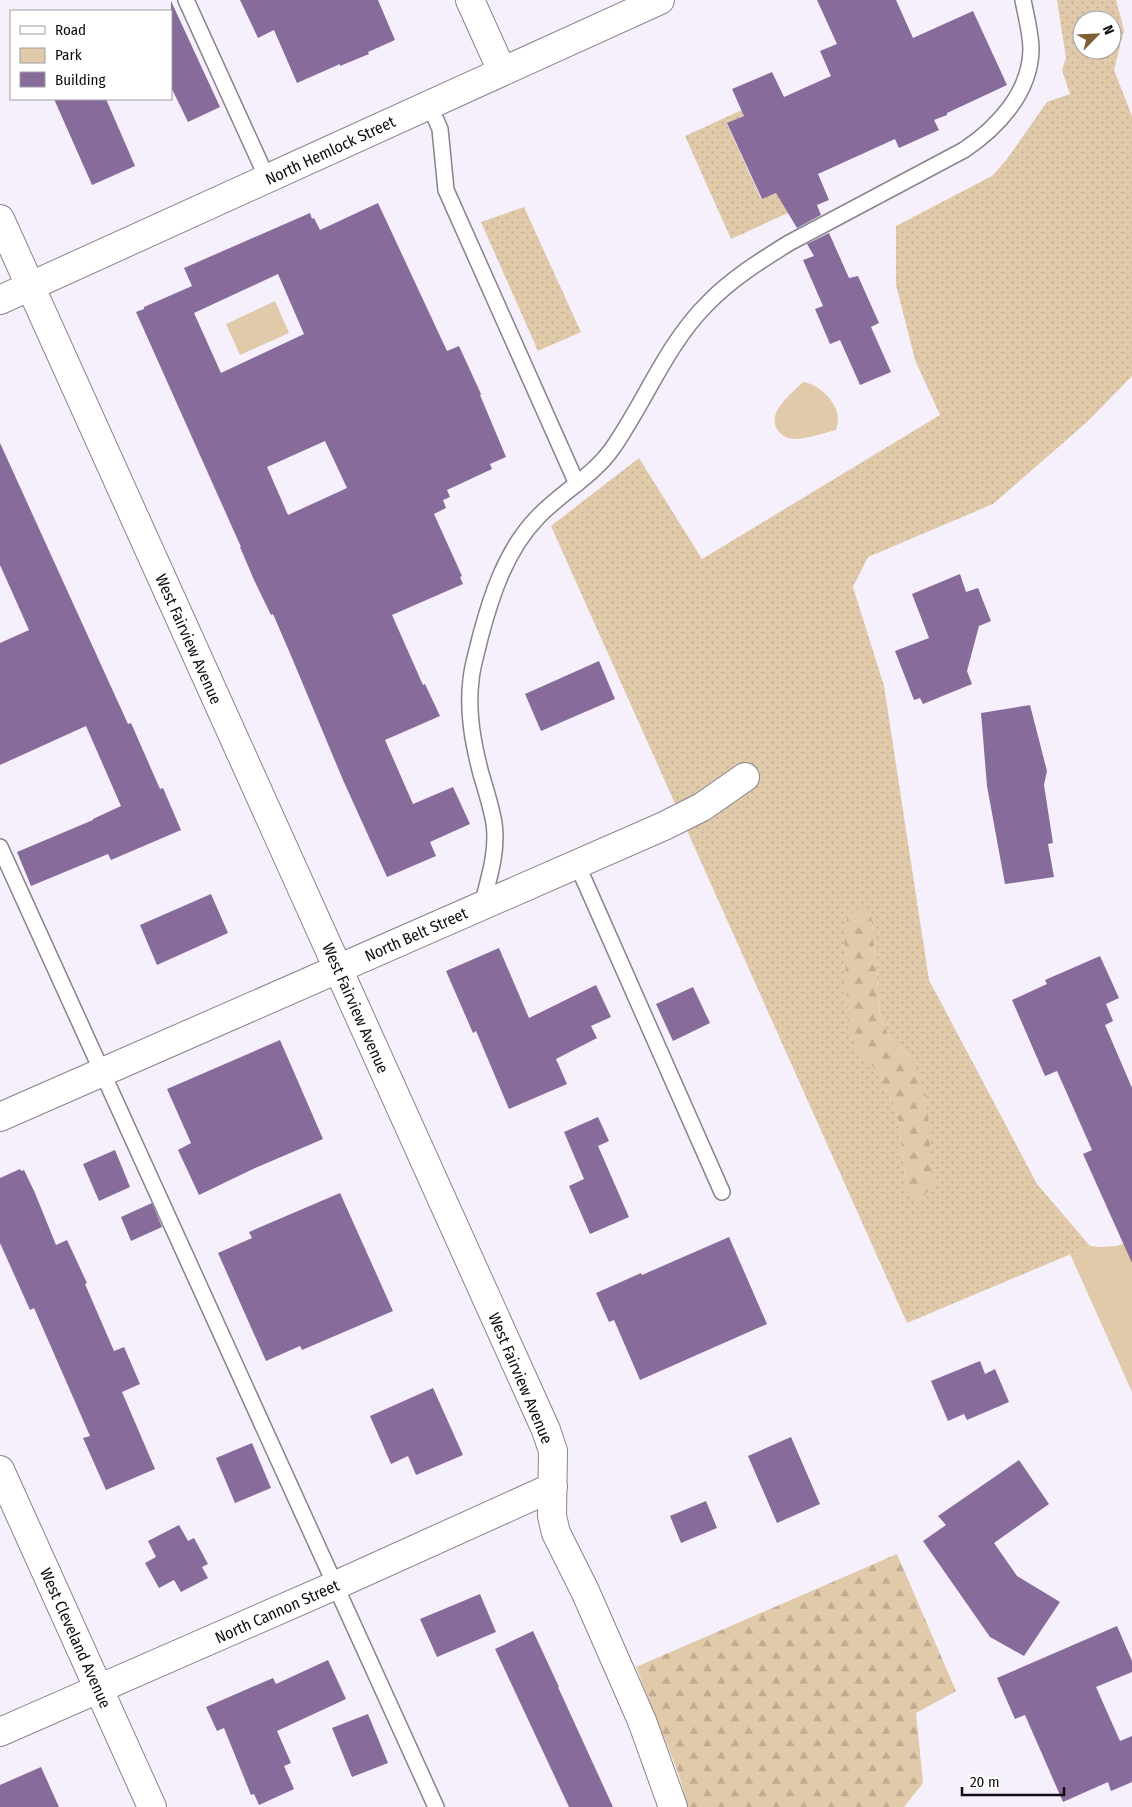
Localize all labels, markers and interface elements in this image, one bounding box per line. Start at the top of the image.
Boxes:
legend [10,10,172,100]
north arrow [1072,10,1122,60]
text: Road [55,21,86,39]
text: N [1099,23,1118,37]
text: Park [55,46,82,64]
text: Building [55,71,106,89]
street label: North Hemlock Street [262,112,399,189]
street label: West Fairview Avenue [151,571,226,707]
street label: North Belt Street [362,903,471,966]
street label: West Fairview Avenue [318,940,393,1076]
street label: West Fairview Avenue [484,1310,557,1447]
street label: West Cleveland Avenue [36,1565,115,1711]
street label: North Cannon Street [212,1575,343,1647]
scale bar [962,1764,1064,1796]
text: 20 m [970,1773,1000,1791]

